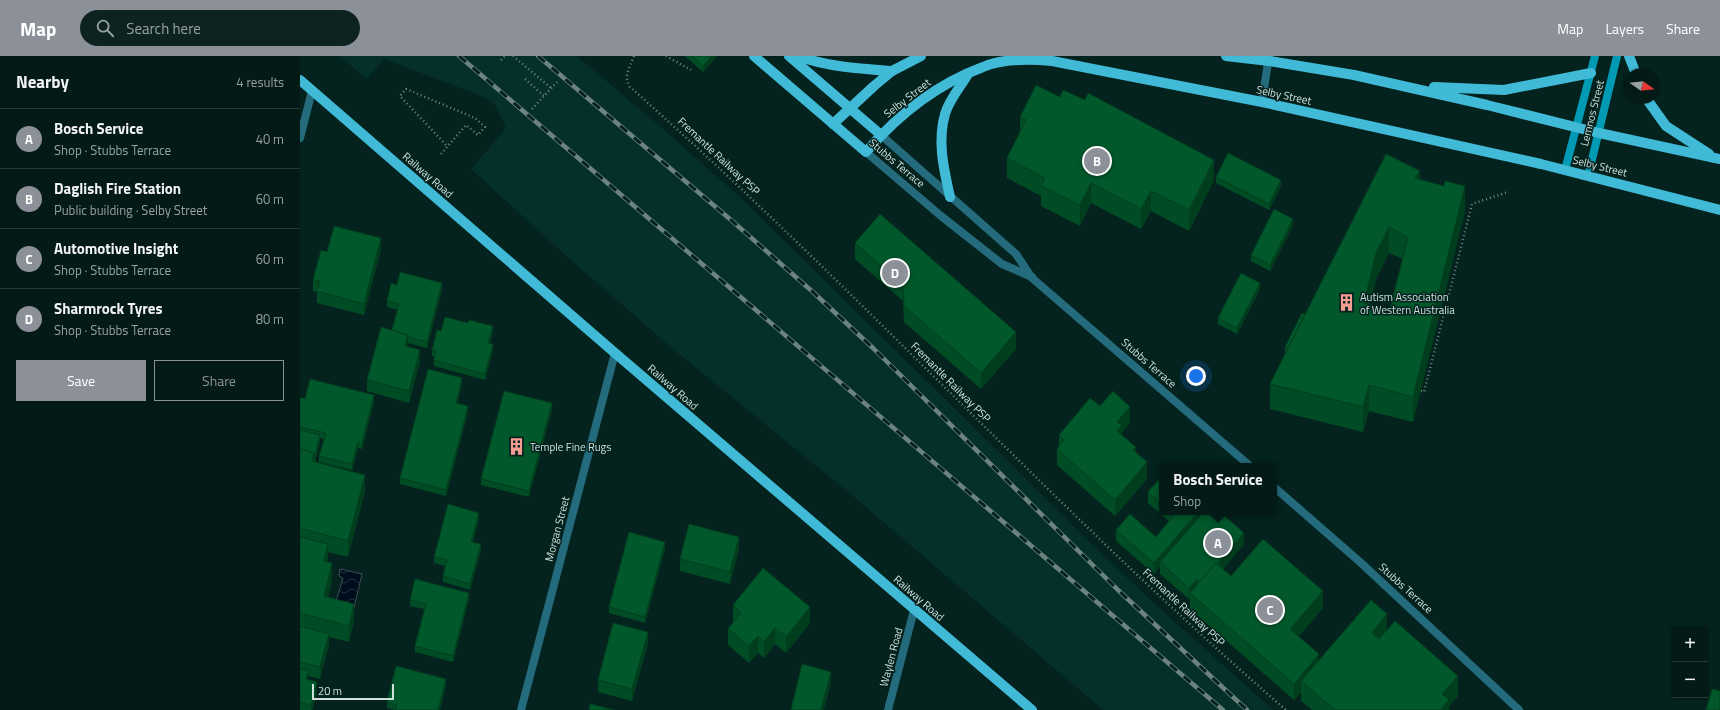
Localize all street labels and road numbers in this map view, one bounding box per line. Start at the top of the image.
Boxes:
street label: Selby Street [880,74,934,121]
street label: Lemnos Street [1576,78,1608,148]
street label: Selby Street [1255,81,1313,109]
street label: Fremantle Railway PSP [674,113,764,199]
street label: Stubbs Terrace [866,135,929,191]
street label: Railway Road [399,148,457,202]
street label: Selby Street [1571,151,1629,181]
street label: Stubbs Terrace [1118,335,1180,392]
street label: Fremantle Railway PSP [907,338,995,426]
street label: Railway Road [644,360,702,414]
street label: Morgan Street [541,495,573,563]
street label: Stubbs Terrace [1375,559,1437,617]
street label: Fremantle Railway PSP [1139,564,1229,650]
street label: Railway Road [890,571,948,625]
street label: Waylen Road [875,625,907,688]

